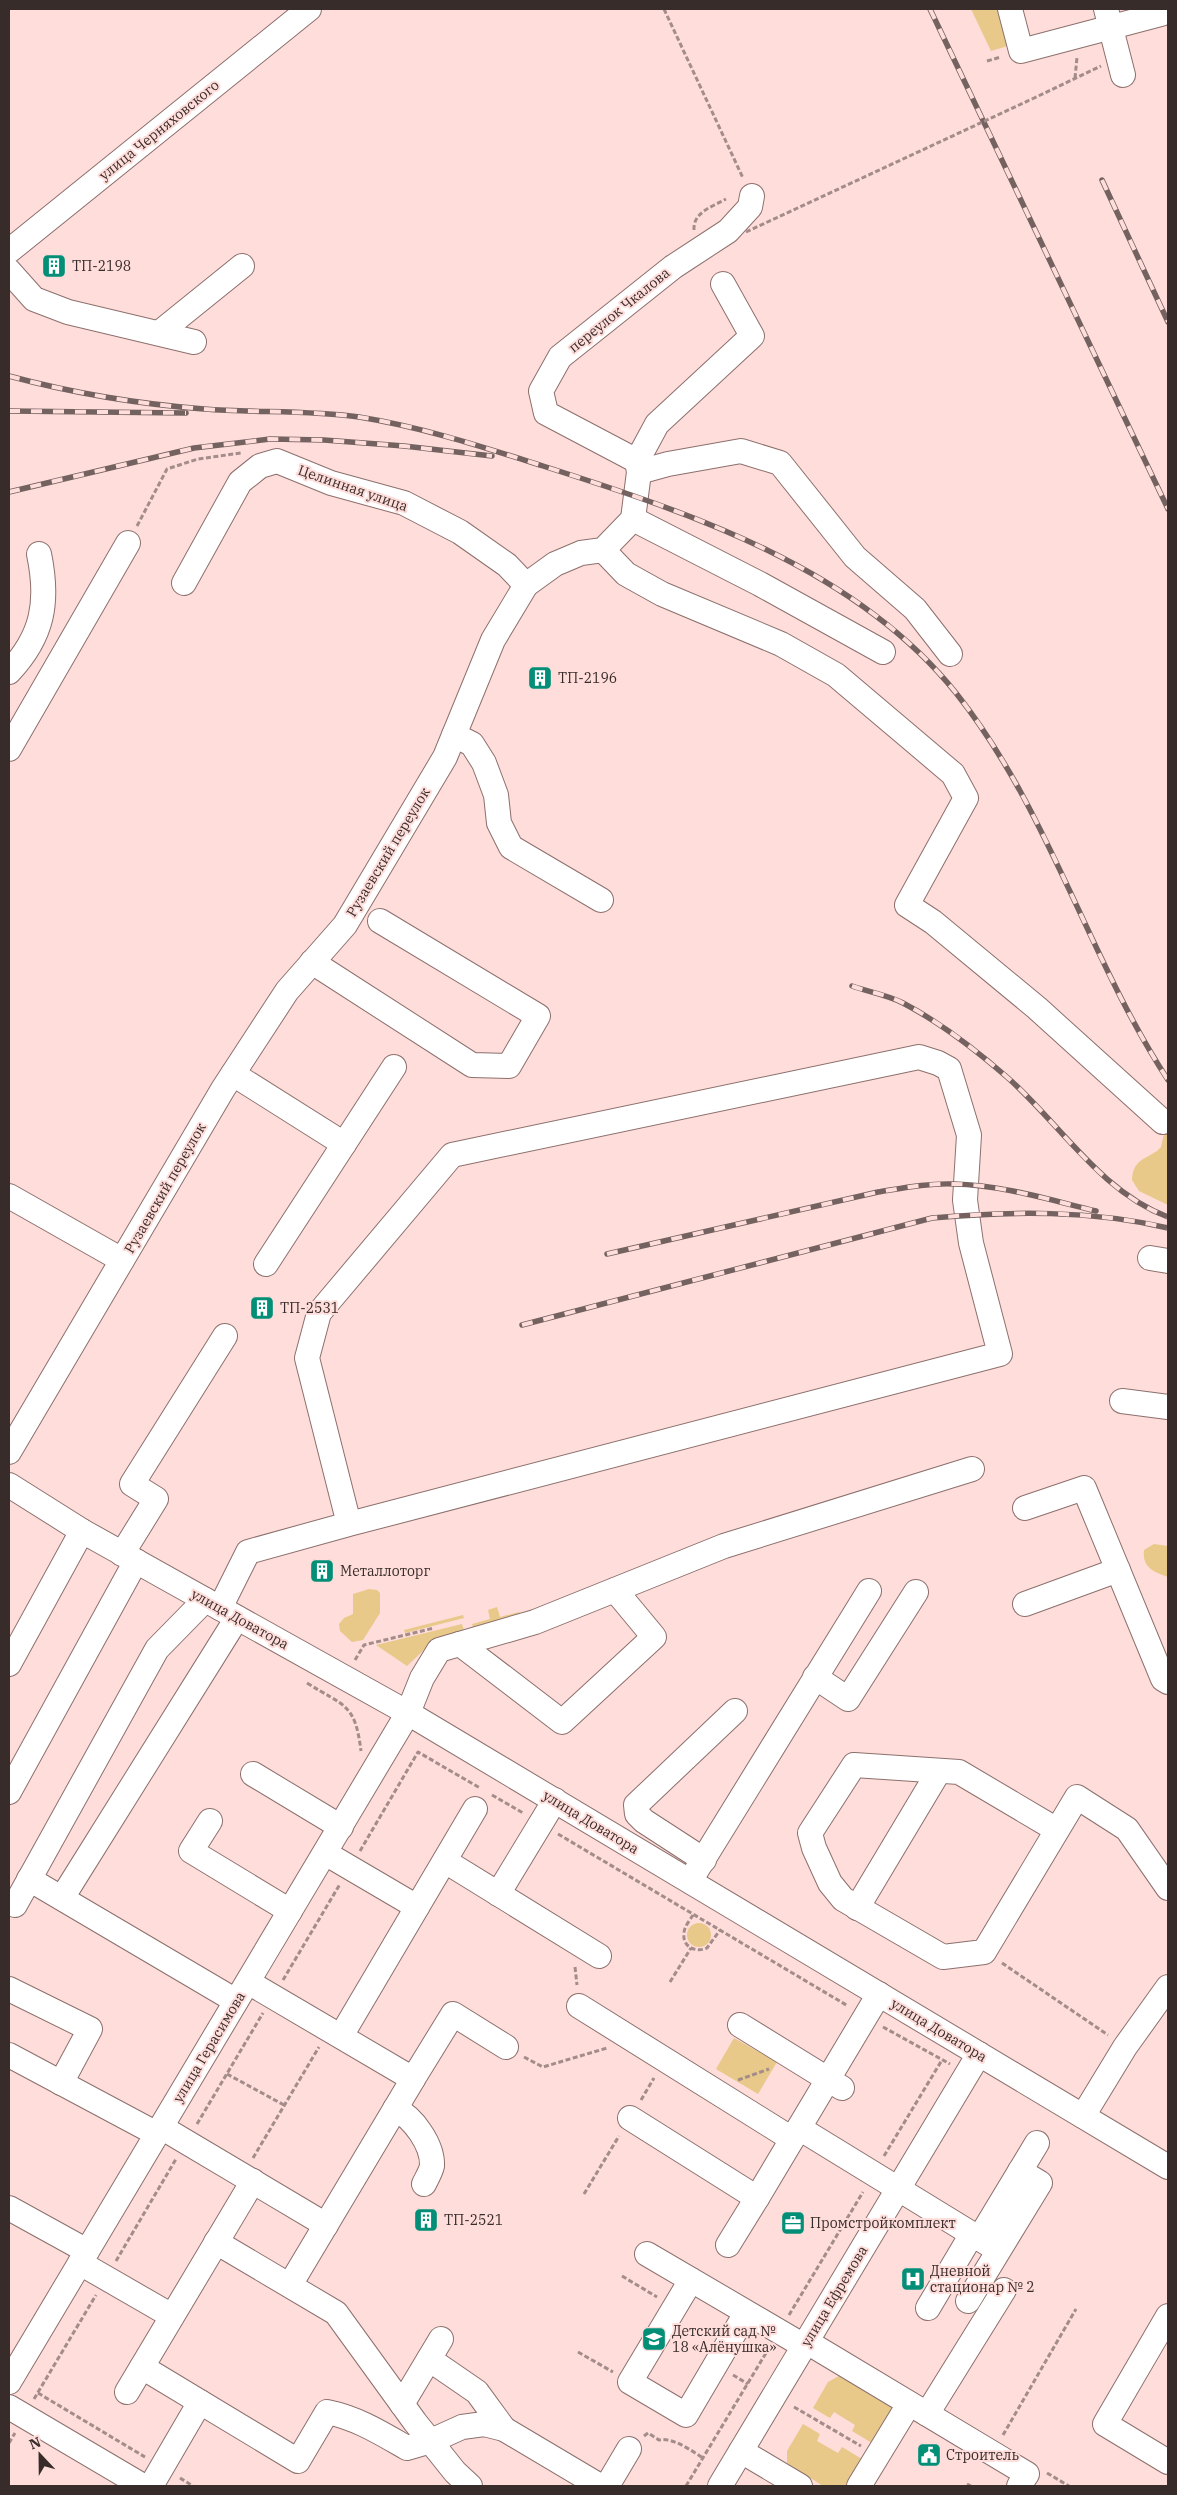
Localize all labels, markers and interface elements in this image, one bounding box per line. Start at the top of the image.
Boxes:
street label: улица Черняховского [95,76,223,184]
building icon: ТП-2198 [41,253,67,279]
place label: ТП-2198 [72,257,131,275]
street label: переулок Чкалова [565,263,674,356]
street label: Целинная улица [296,461,411,515]
building icon: ТП-2196 [527,665,553,691]
place label: ТП-2196 [558,669,617,687]
street label: Рузаевский переулок [342,784,434,920]
street label: Рузаевский переулок [120,1119,210,1257]
building icon: ТП-2531 [249,1295,275,1321]
place label: ТП-2531 [280,1299,339,1317]
building icon: Металлоторг [309,1558,335,1584]
place label: Металлоторг [340,1562,430,1580]
street label: улица Доватора [188,1585,292,1653]
street label: улица Доватора [540,1786,643,1858]
street label: улица Герасимова [169,1988,249,2106]
street label: улица Доватора [888,1994,991,2066]
building icon: ТП-2521 [413,2207,439,2233]
office icon: Промстройкомплект [780,2210,806,2236]
place label: ТП-2521 [444,2211,503,2229]
place label: Промстройкомплект [810,2214,956,2232]
street label: улица Ефремова [797,2242,871,2350]
place label: Дневной стационар № 2 [930,2262,1035,2296]
hospital icon: Дневной стационар № 2 [900,2266,926,2292]
place label: Детский сад № 18 «Алёнушка» [672,2322,776,2356]
school or university icon: Детский сад № 18 «Алёнушка» [641,2326,667,2352]
north arrow [15,2430,65,2480]
text: N [27,2433,44,2453]
public building icon: Строитель [916,2442,942,2468]
place label: Строитель [946,2446,1020,2464]

